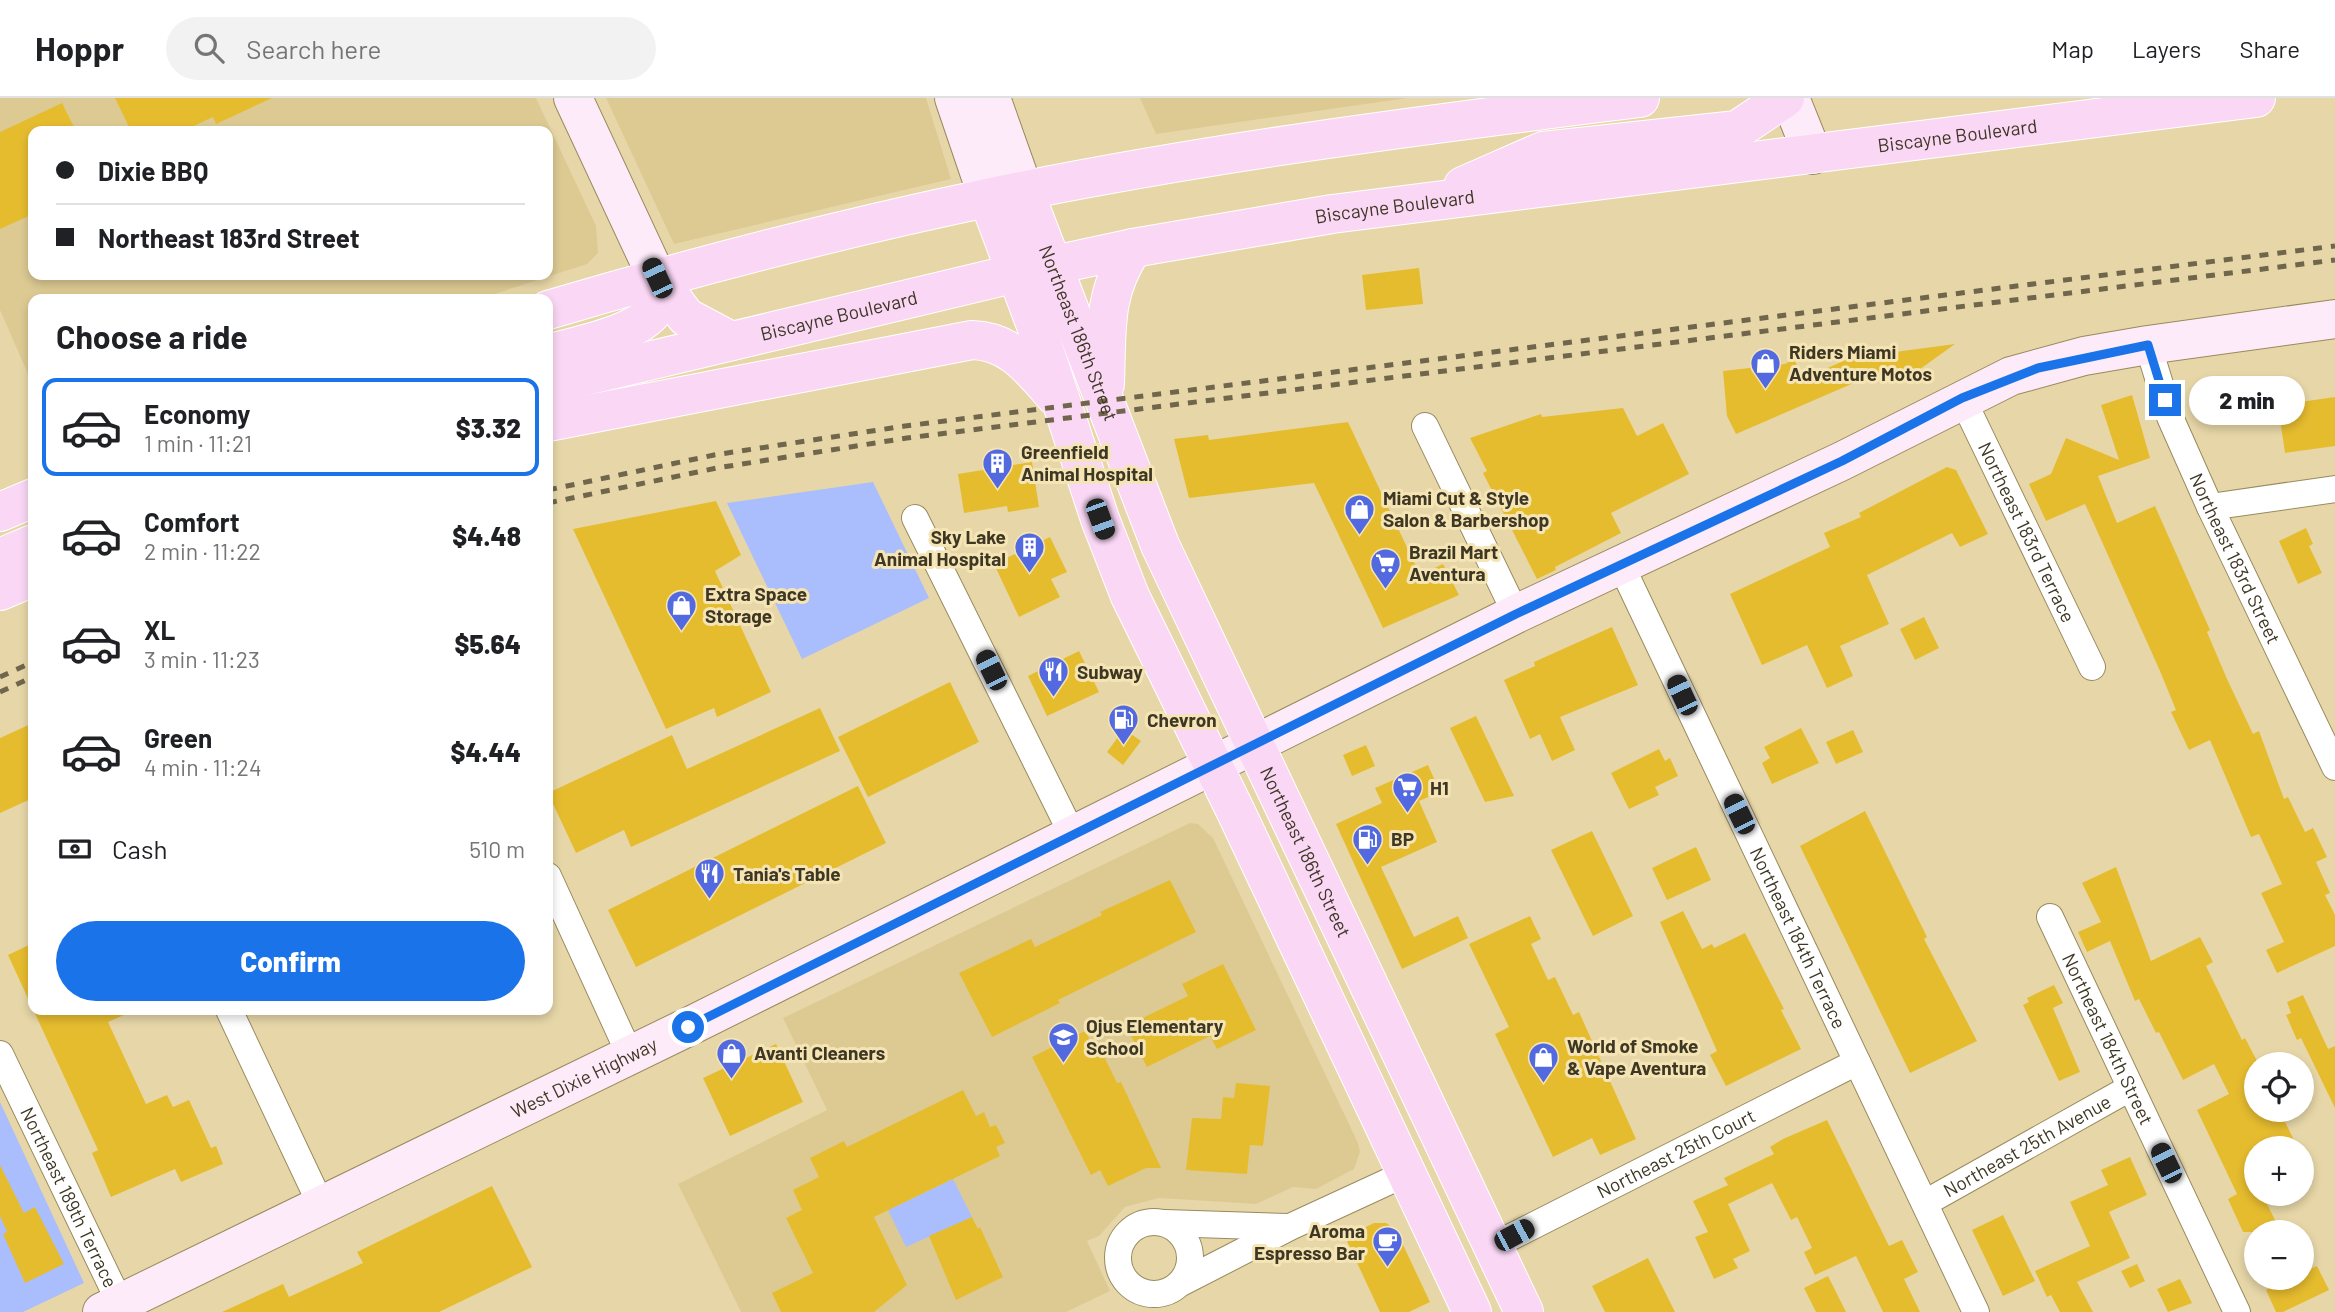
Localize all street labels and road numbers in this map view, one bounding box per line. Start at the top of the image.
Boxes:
street label: Biscayne Boulevard [1876,114,2038,156]
street label: Biscayne Boulevard [1313,184,1476,228]
street label: Northeast 186th Street [1035,242,1123,424]
street label: Biscayne Boulevard [758,285,920,345]
street label: Northeast 183rd Terrace [1974,438,2081,626]
street label: Northeast 183rd Street [2185,469,2286,647]
street label: Northeast 186th Street [1256,763,1356,941]
street label: Northeast 184th Terrace [1746,843,1852,1032]
street label: Northeast 184th Street [2058,949,2159,1128]
street label: West Dixie Highway [507,1032,661,1122]
street label: Northeast 25th Avenue [1939,1089,2115,1201]
street label: Northeast 189th Terrace [16,1103,123,1291]
street label: Northeast 25th Court [1593,1104,1759,1203]

